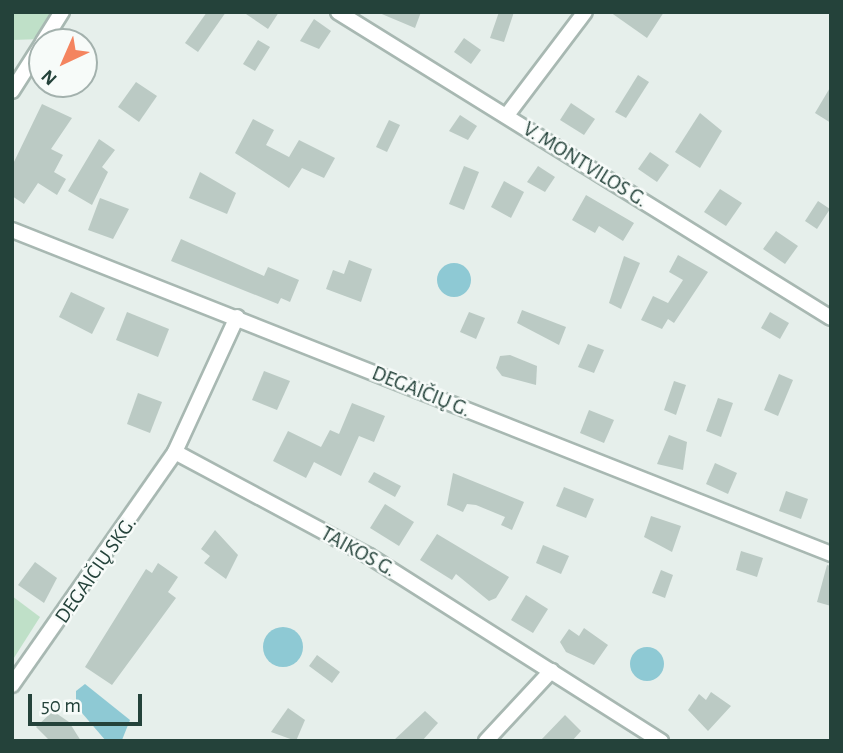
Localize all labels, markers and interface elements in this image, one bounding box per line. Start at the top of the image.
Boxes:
north arrow [28,28,98,98]
text: N [38,66,61,88]
street label: V. MONTVILOS G. [518,117,652,213]
street label: DEGAIČIŲ G. [368,361,474,423]
street label: DEGAIČIŲ SKG. [50,512,142,628]
street label: TAIKOS G. [316,521,400,583]
scale bar [32,680,145,724]
text: 50 m [41,695,81,716]

